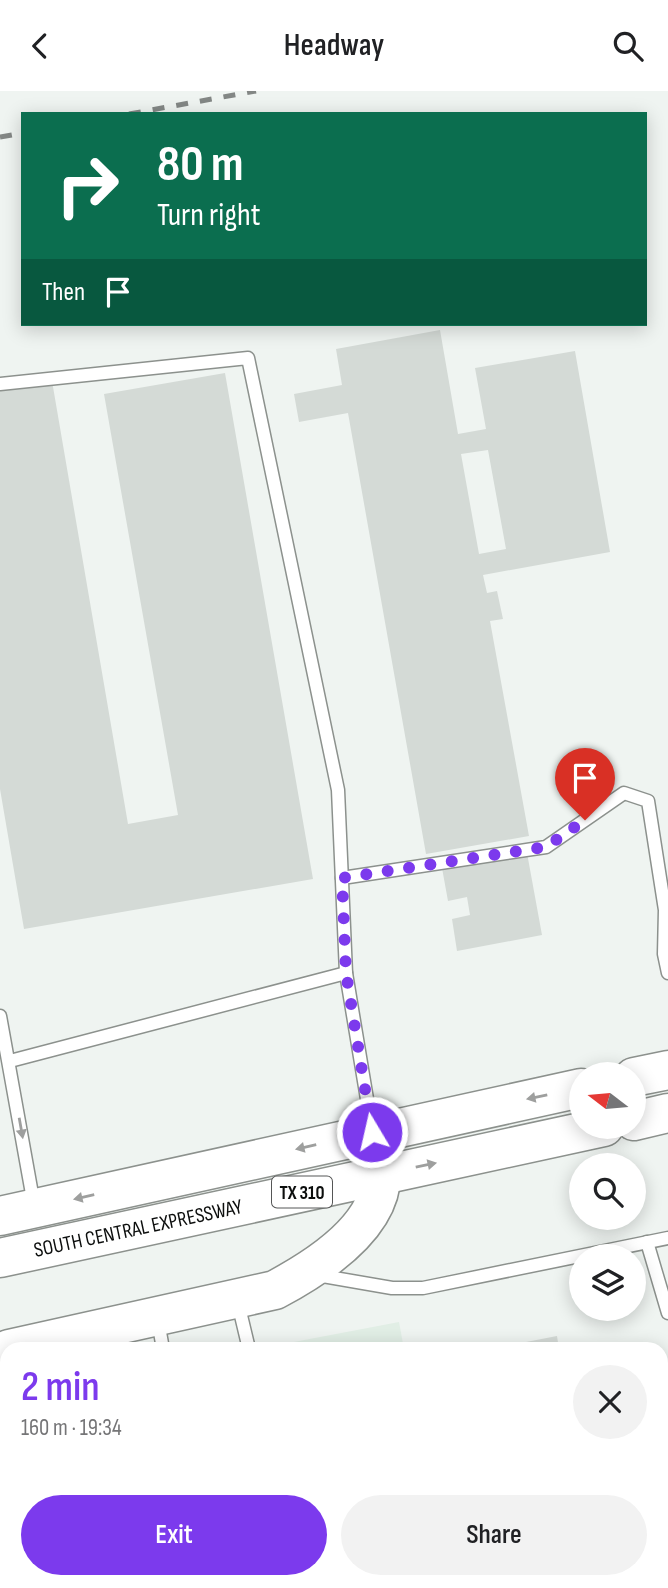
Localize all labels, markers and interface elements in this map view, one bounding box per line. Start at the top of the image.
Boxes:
text: Headway [284,26,384,65]
icon: back [21,27,59,65]
icon: search [609,27,647,65]
text: 80 m [157,136,244,195]
icon: right [42,140,133,231]
text: Turn right [157,196,261,235]
icon: arrive [99,273,137,311]
text: Then [42,277,85,308]
pin [555,748,615,820]
icon: arrive [566,759,604,797]
north arrow [569,1062,646,1139]
map controls [569,1062,646,1321]
one-way arrow [526,1092,548,1103]
position arrow [335,1095,409,1169]
one-way arrow [16,1117,27,1139]
one-way arrow [295,1141,317,1152]
button: search [569,1153,646,1230]
one-way arrow [415,1159,437,1170]
road number: TX 310 [272,1177,332,1207]
one-way arrow [73,1192,95,1203]
street label: SOUTH CENTRAL EXPRESSWAY [32,1194,245,1263]
button: layers [569,1244,646,1321]
text: 2 min [21,1362,100,1413]
button: close [573,1365,647,1439]
text: 160 m · 19:34 [21,1414,122,1442]
button: Exit [21,1495,327,1575]
button: Share [341,1495,647,1575]

